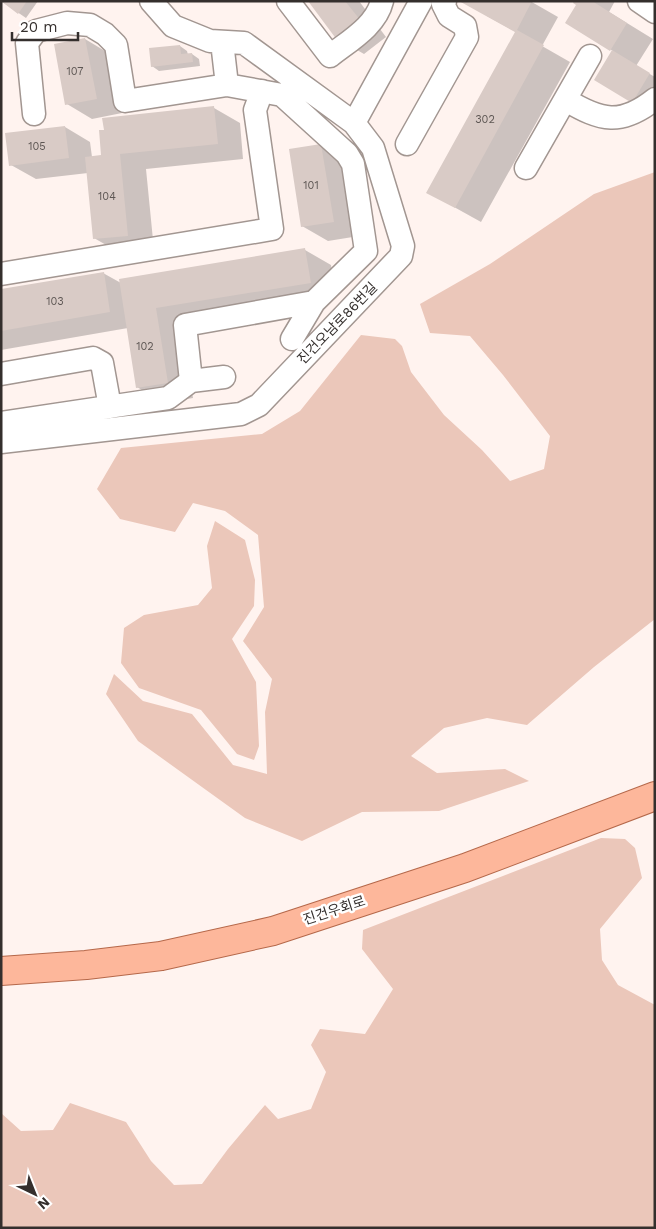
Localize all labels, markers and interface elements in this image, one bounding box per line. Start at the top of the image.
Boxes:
scale bar [12,10,79,42]
text: 20 m [20,18,58,36]
house number: 107 [66,65,84,78]
house number: 302 [475,113,495,126]
house number: 105 [28,140,46,153]
house number: 101 [303,179,319,192]
house number: 104 [98,190,116,203]
street label: 진건오남로86번길 [294,279,380,367]
house number: 103 [46,295,64,308]
house number: 102 [136,340,154,353]
street label: 진건우회로 [301,892,367,928]
north arrow [10,1169,60,1219]
text: N [35,1194,53,1213]

